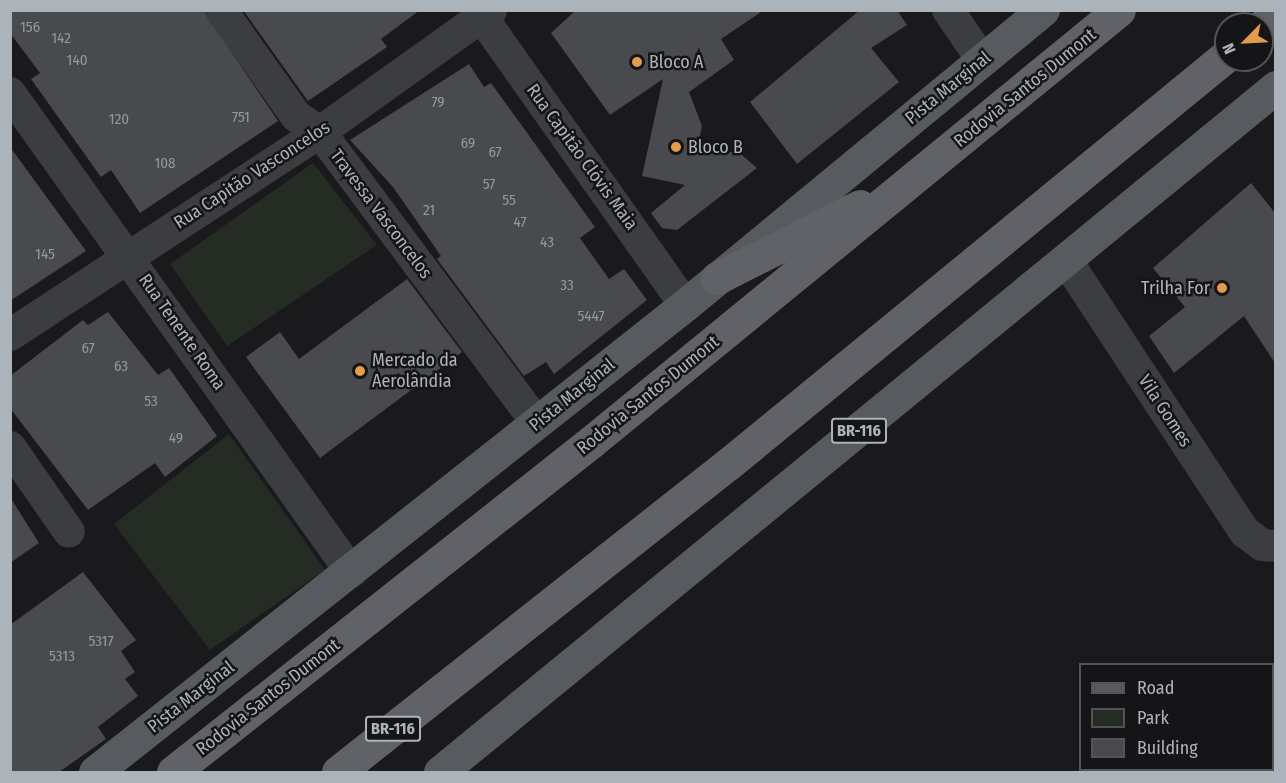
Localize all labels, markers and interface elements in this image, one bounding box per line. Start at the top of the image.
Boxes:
north arrow [1214,12,1274,72]
house number: 156 [20,19,40,37]
street label: Rodovia Santos Dumont [950,24,1100,152]
house number: 142 [51,30,71,48]
text: N [1218,40,1240,57]
street label: Pista Marginal [901,47,995,129]
place label: Bloco A [649,51,704,73]
house number: 140 [67,52,87,70]
marker: Bloco A [630,55,644,69]
street label: Rua Capitão Clóvis Maia [522,80,642,234]
house number: 79 [431,94,445,112]
house number: 751 [232,109,250,127]
house number: 120 [109,111,129,129]
street label: Rua Capitão Vasconcelos [170,116,334,234]
house number: 69 [461,135,475,153]
place label: Bloco B [688,136,743,158]
marker: Bloco B [669,140,683,154]
house number: 67 [488,144,502,162]
street label: Travessa Vasconcelos [325,145,437,283]
house number: 108 [154,155,176,173]
house number: 57 [483,176,495,194]
house number: 55 [502,192,516,210]
house number: 21 [423,202,435,220]
house number: 47 [513,214,527,232]
house number: 43 [540,234,554,252]
house number: 145 [35,246,55,264]
street label: Rua Tenente Roma [134,270,230,394]
house number: 33 [560,277,574,295]
place label: Trilha For [1141,277,1210,299]
marker: Trilha For [1215,281,1229,295]
house number: 5447 [577,308,605,326]
street label: Rodovia Santos Dumont [573,331,723,459]
house number: 67 [81,340,95,358]
place label: Mercado da Aerolândia [372,350,458,392]
street label: Pista Marginal [525,354,619,436]
house number: 63 [114,358,128,376]
marker: Mercado da Aerolândia [353,364,367,378]
street label: Vila Gomes [1134,371,1196,451]
house number: 53 [144,393,158,411]
road number: BR-116 [830,418,888,444]
house number: 49 [169,430,183,448]
house number: 5317 [88,633,114,651]
street label: Rodovia Santos Dumont [192,634,344,760]
house number: 5313 [49,648,75,666]
street label: Pista Marginal [143,656,239,738]
legend [1079,663,1274,771]
text: Road [1137,677,1174,699]
text: Park [1137,707,1169,729]
road number: BR-116 [364,716,422,742]
text: Building [1137,737,1198,759]

